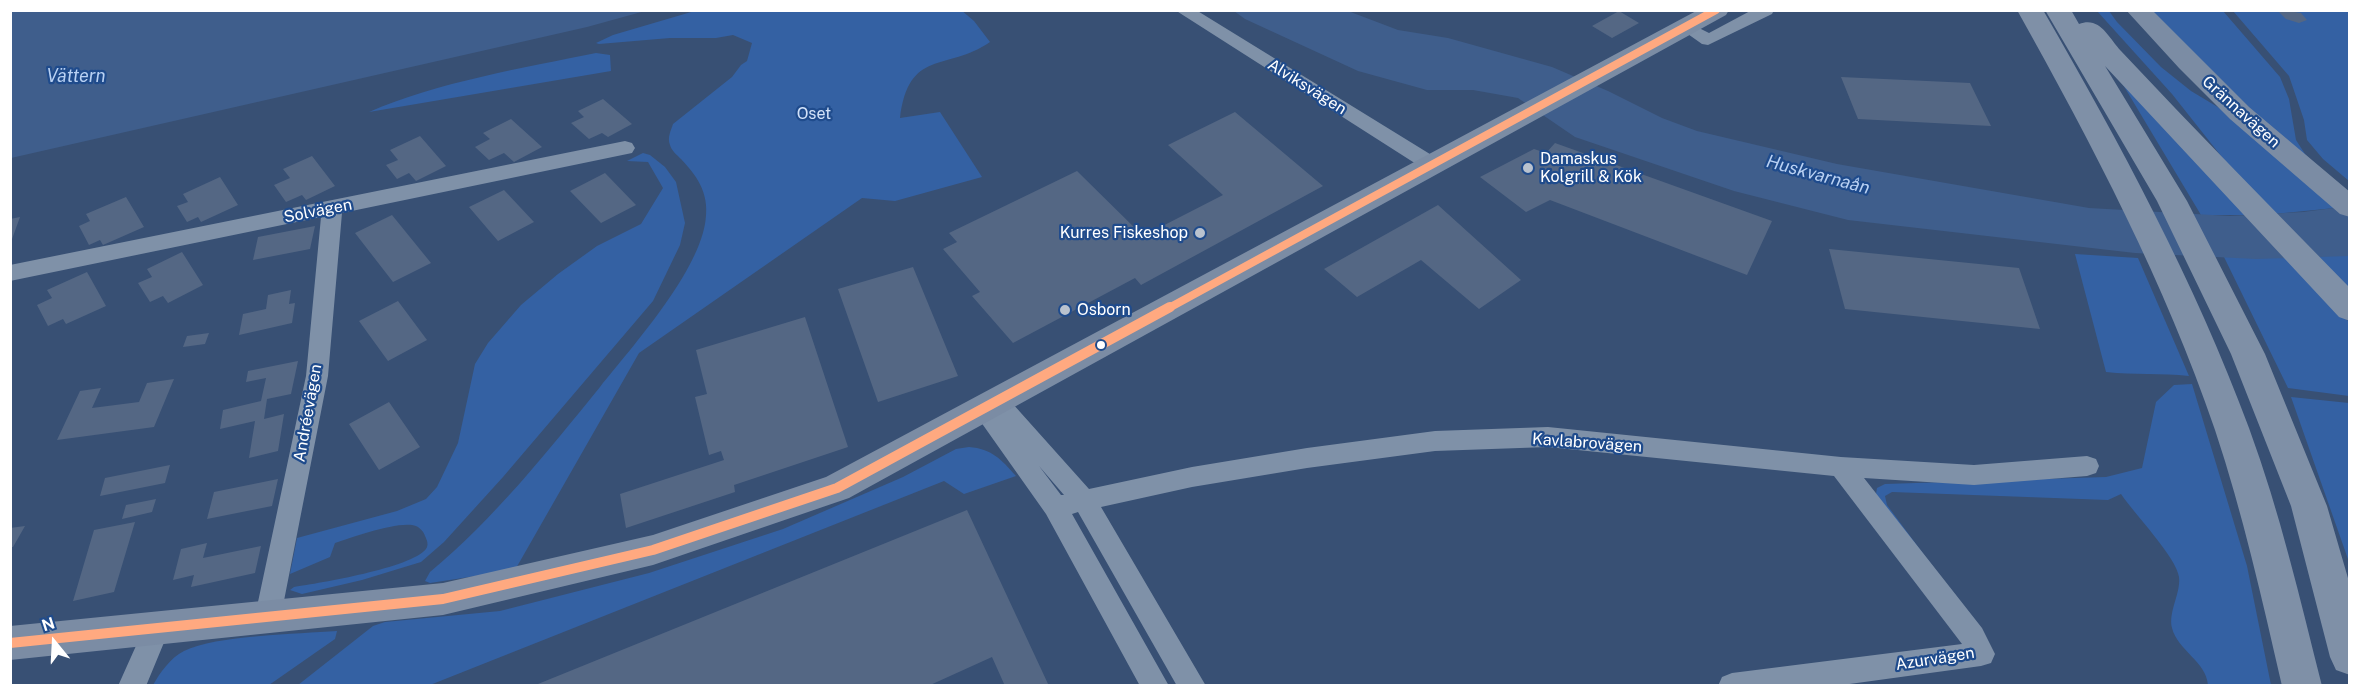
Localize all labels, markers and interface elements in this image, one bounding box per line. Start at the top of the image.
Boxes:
street label: Alviksvägen [1264,55,1350,119]
water label: Vättern [46,65,106,87]
street label: Grännavägen [2198,72,2284,152]
park label: Oset [797,104,831,124]
place label: Damaskus Kolgrill & Kök [1540,149,1642,187]
water label: Huskvarnaån [1764,151,1872,199]
marker: Damaskus Kolgrill & Kök [1521,161,1535,175]
street label: Solvägen [282,195,354,227]
place label: Kurres Fiskeshop [1060,223,1188,243]
marker: Kurres Fiskeshop [1193,226,1207,240]
place label: Osborn [1077,300,1131,320]
marker: Osborn [1058,303,1072,317]
unlabelled marker [1095,339,1107,351]
street label: Andréevägen [290,363,326,463]
street label: Kavlabrovägen [1531,430,1643,456]
north arrow [24,612,84,672]
text: N [39,613,57,635]
street label: Azurvägen [1894,643,1976,675]

